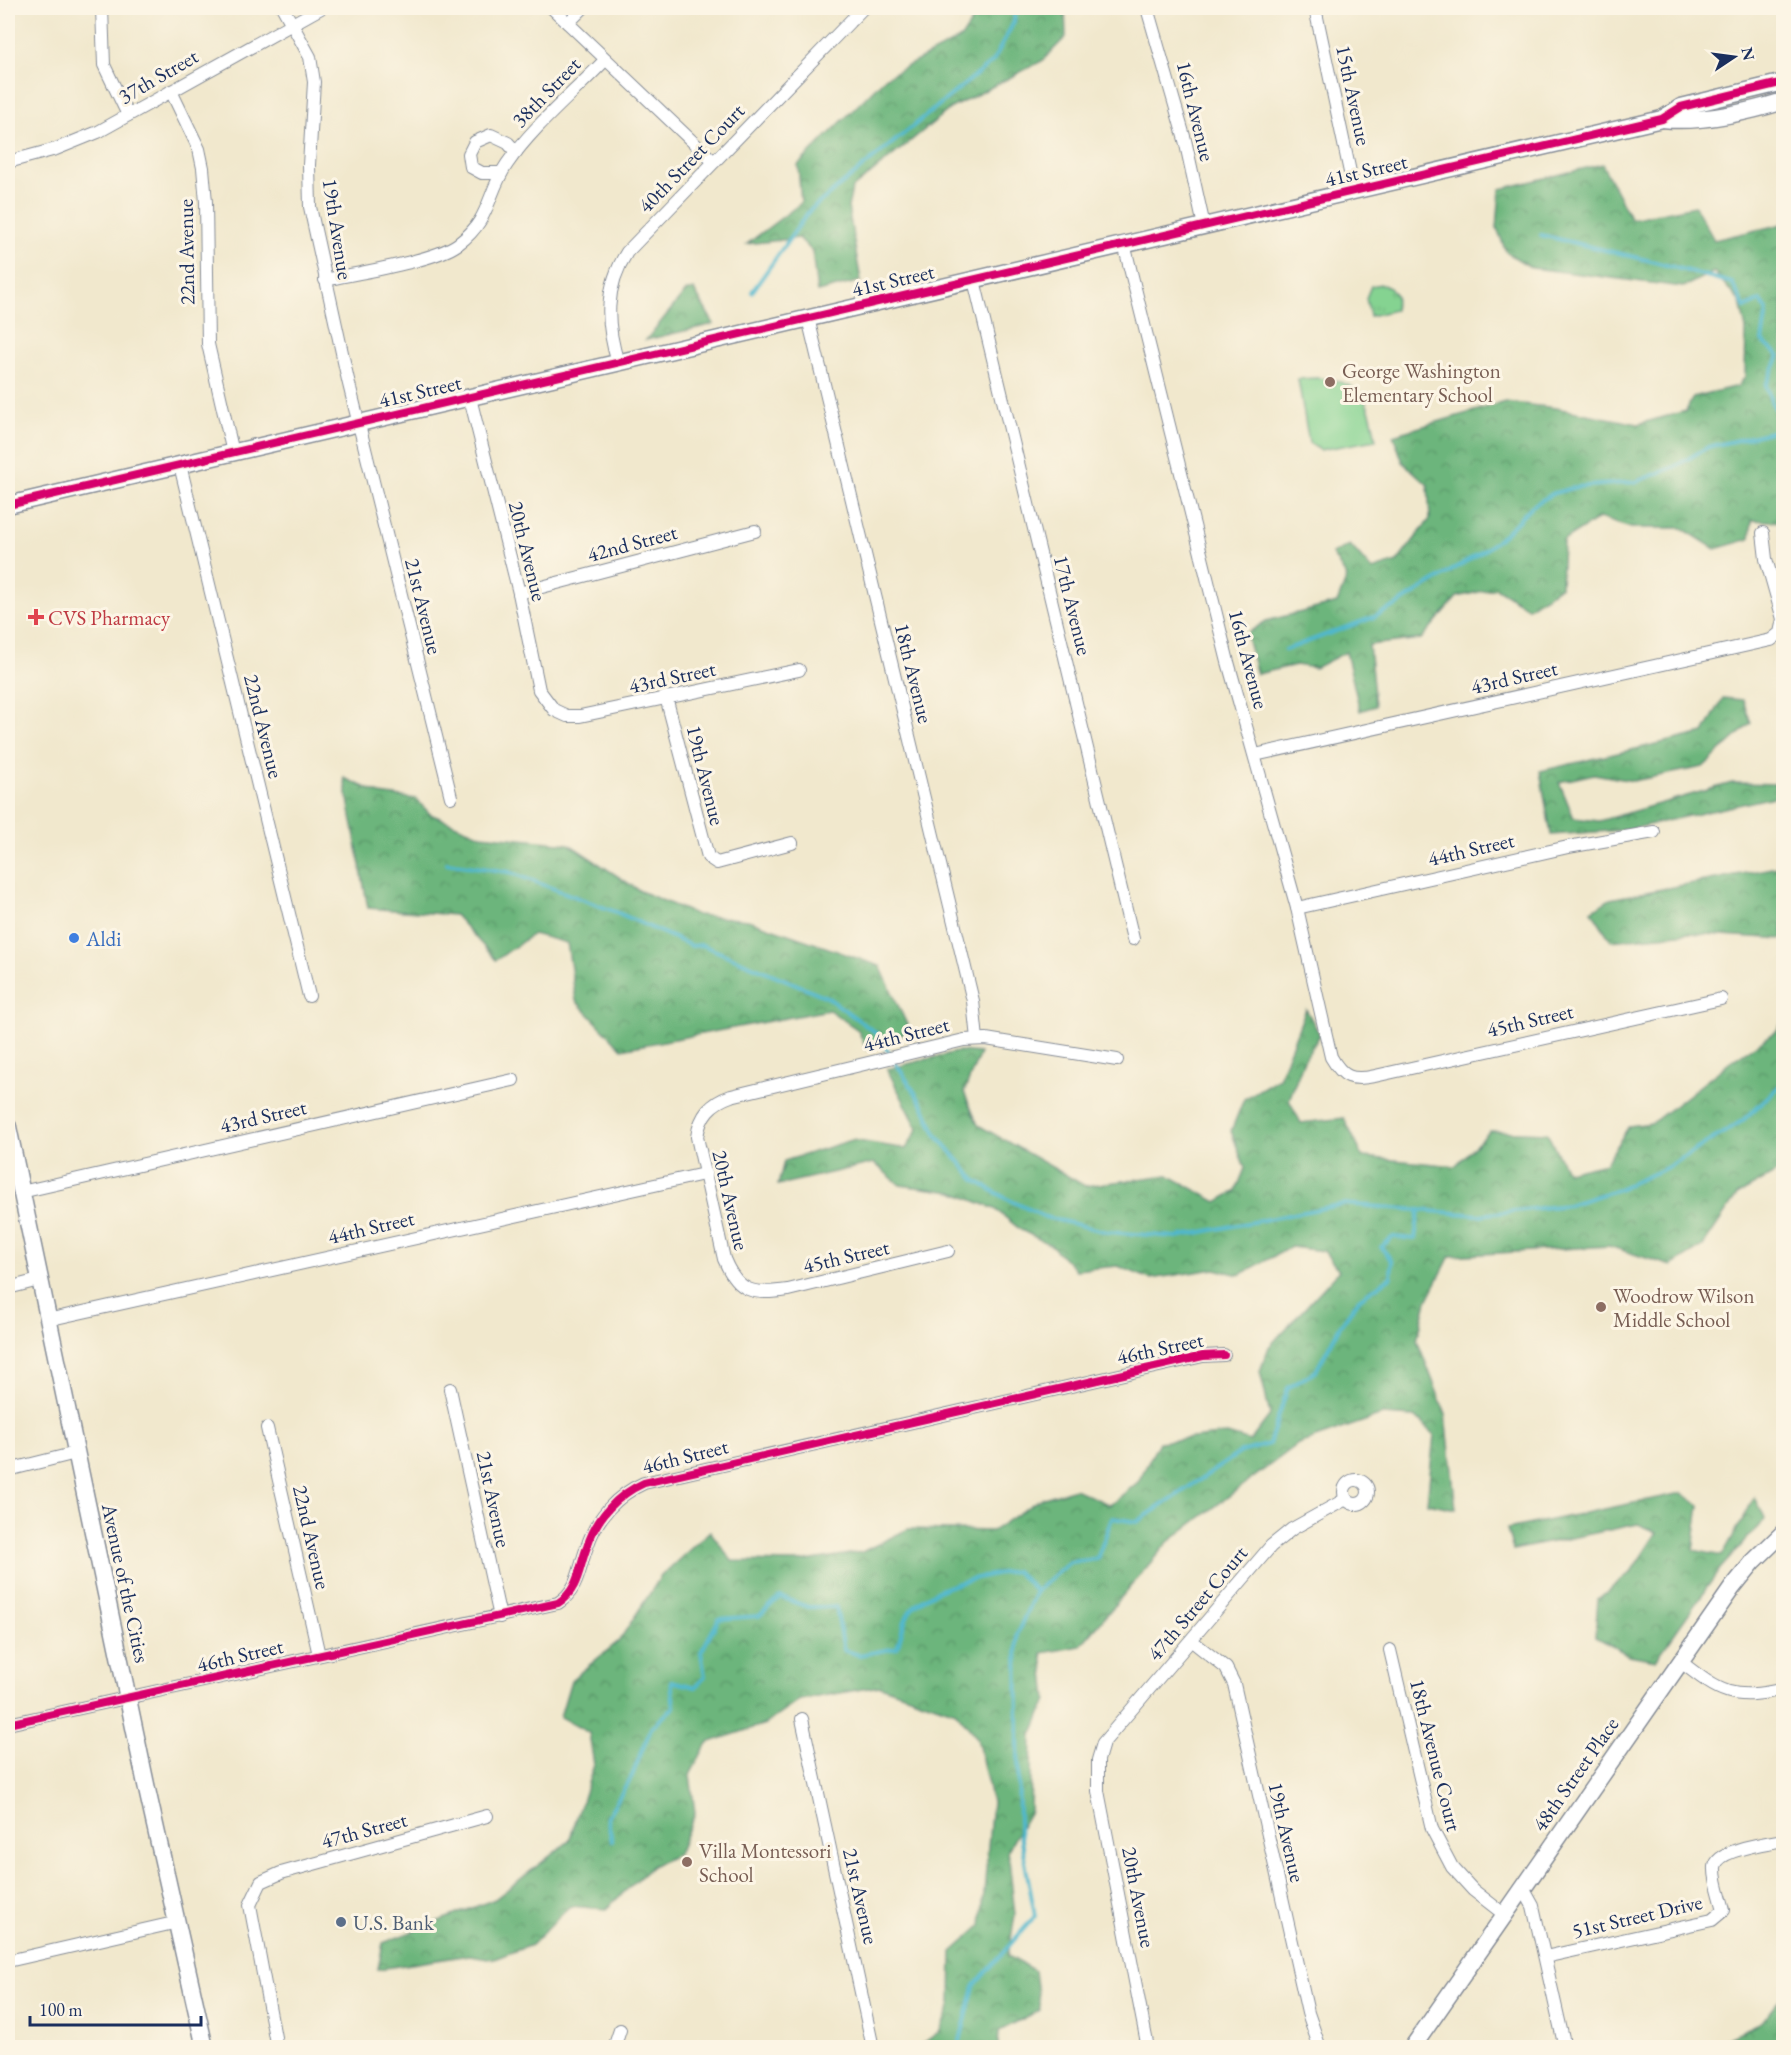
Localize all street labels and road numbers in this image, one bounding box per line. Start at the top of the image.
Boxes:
street label: 37th Street [113,42,203,110]
street label: 15th Avenue [1330,42,1378,148]
street label: 38th Street [506,51,587,133]
street label: 16th Avenue [1171,58,1221,164]
street label: 40th Street Court [632,97,750,218]
street label: 41st Street [1322,147,1410,193]
street label: 19th Avenue [317,176,359,282]
street label: 22nd Avenue [172,199,200,305]
street label: 41st Street [849,257,937,303]
street label: 41st Street [376,368,464,414]
street label: 20th Avenue [503,498,553,604]
street label: 42nd Street [584,518,680,568]
street label: 17th Avenue [1048,552,1098,658]
street label: 21st Avenue [399,555,449,657]
street label: 16th Avenue [1223,606,1275,712]
street label: 18th Avenue [889,620,939,726]
street label: 43rd Street [1468,654,1560,700]
street label: 43rd Street [626,655,718,699]
street label: 22nd Avenue [238,671,290,781]
street label: 19th Avenue [681,722,731,828]
street label: 44th Street [1425,826,1517,872]
street label: 45th Street [1484,997,1576,1043]
street label: 44th Street [860,1010,952,1058]
street label: 43rd Street [217,1093,309,1139]
street label: 20th Avenue [706,1147,756,1253]
street label: 44th Street [325,1204,417,1250]
street label: 45th Street [800,1233,892,1279]
street label: 46th Street [1114,1326,1206,1370]
street label: 46th Street [639,1432,731,1480]
street label: 21st Avenue [471,1448,517,1550]
street label: 22nd Avenue [287,1482,337,1592]
street label: Avenue of the Cities [96,1500,156,1665]
street label: 47th Street Court [1141,1540,1253,1666]
street label: 46th Street [194,1632,286,1678]
street label: 18th Avenue Court [1404,1676,1468,1834]
street label: 48th Street Place [1526,1712,1624,1836]
street label: 19th Avenue [1262,1779,1312,1885]
street label: 47th Street [318,1805,410,1854]
street label: 20th Avenue [1116,1844,1162,1950]
street label: 21st Avenue [837,1845,885,1947]
street label: 51st Street Drive [1569,1888,1705,1944]

